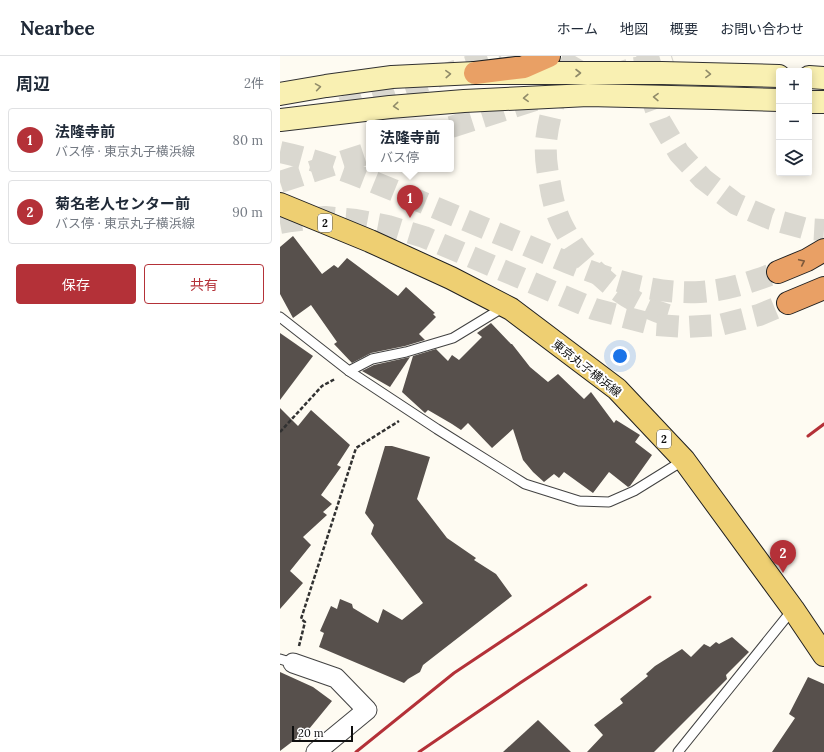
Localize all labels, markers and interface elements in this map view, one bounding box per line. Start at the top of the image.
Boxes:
text: Nearbee [20,16,95,40]
text: ホーム [556,20,598,38]
text: 地図 [620,20,648,38]
text: 概要 [670,20,698,38]
text: お問い合わせ [720,20,804,38]
map controls [776,68,812,176]
button: + [776,68,812,104]
one-way arrow [575,69,581,77]
one-way arrow [445,70,451,79]
one-way arrow [705,70,711,79]
text: 周辺 [16,73,50,95]
text: 2件 [244,75,264,92]
one-way arrow [315,83,322,92]
one-way arrow [653,92,659,101]
one-way arrow [523,94,529,103]
one-way arrow [393,102,399,111]
button: − [776,104,812,140]
popup [366,120,454,172]
text: 法隆寺前 [55,122,115,141]
text: 法隆寺前 [380,128,440,147]
text: 1 [27,132,33,149]
text: 80 m [233,132,263,149]
button: layers [776,140,812,176]
text: バス停 · 東京丸子横浜線 [55,143,195,160]
text: バス停 [380,149,419,166]
pin: 1 [397,185,423,218]
text: 菊名老人センター前 [55,194,190,213]
text: 2 [27,204,33,221]
text: 90 m [232,204,263,221]
road number: 2 [318,214,332,232]
text: バス停 · 東京丸子横浜線 [55,215,195,232]
one-way arrow [797,259,805,267]
button: 保存 [16,264,136,304]
button: 共有 [144,264,264,304]
street label: 東京丸子横浜線 [549,336,625,400]
your location [610,346,630,366]
road number: 2 [657,430,671,448]
pin: 2 [770,540,796,573]
scale bar [292,724,353,743]
text: 20 m [298,726,323,740]

